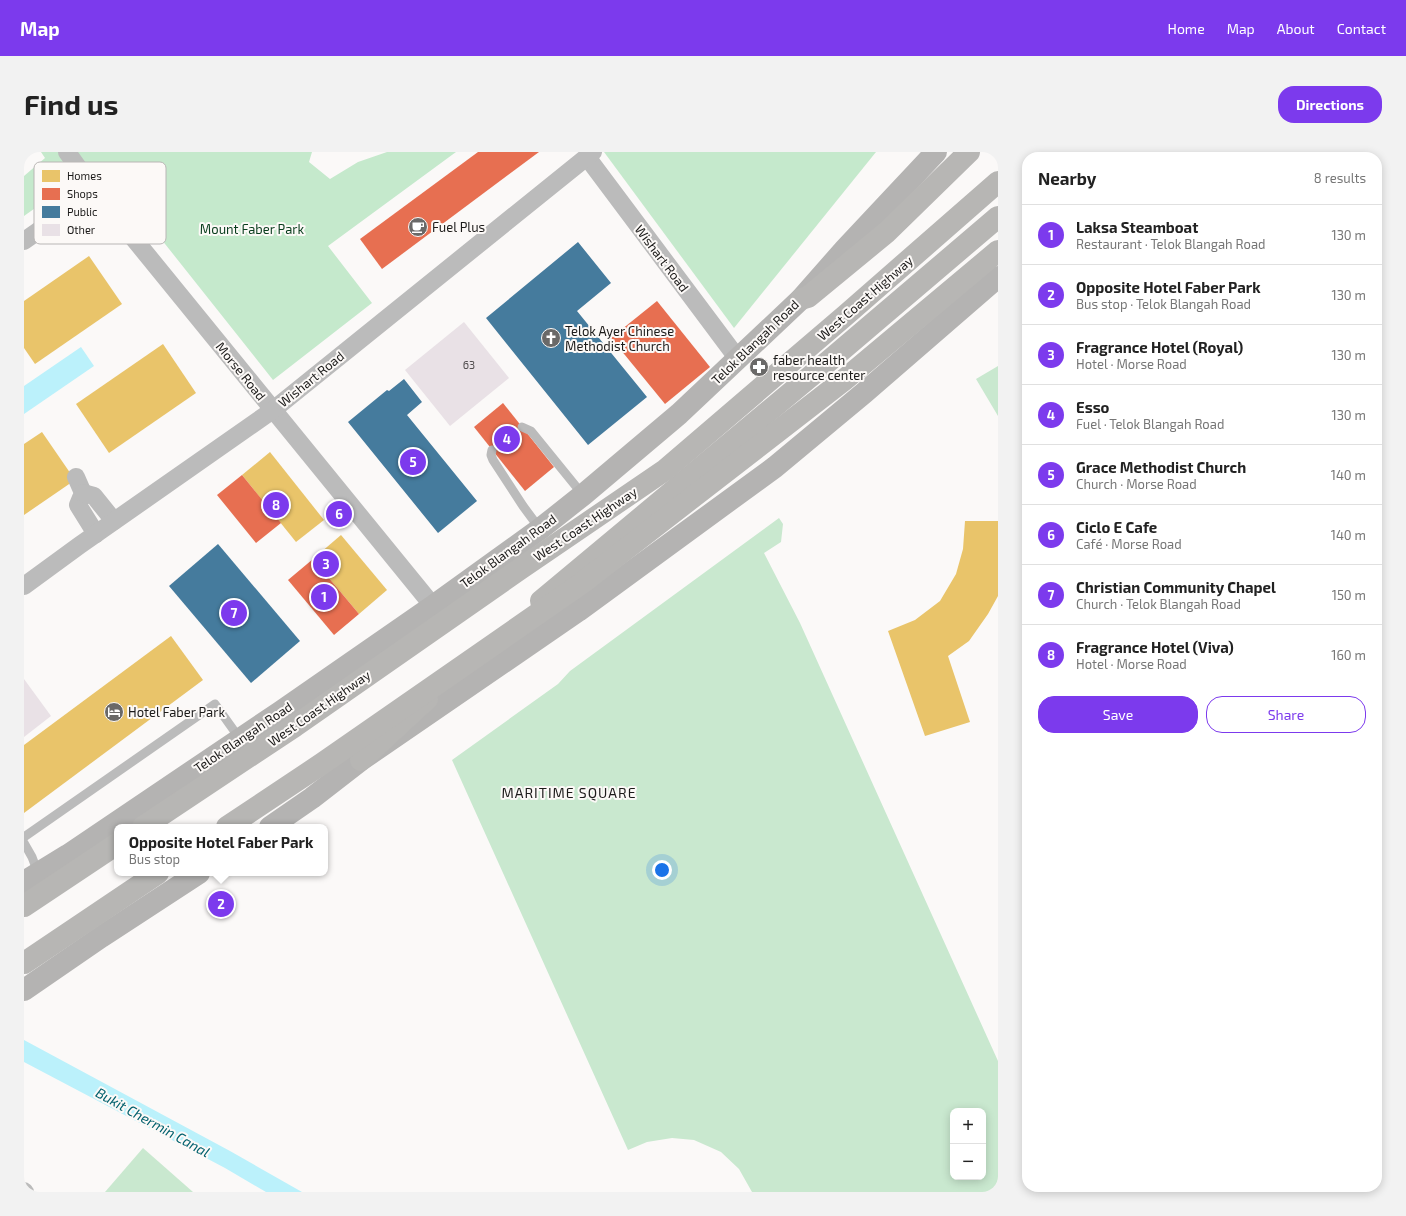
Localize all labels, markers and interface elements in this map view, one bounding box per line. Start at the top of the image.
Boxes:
text: Map [20,17,60,40]
text: Home [1168,20,1205,37]
text: Map [1227,20,1255,37]
text: About [1277,20,1315,37]
text: Contact [1337,20,1386,37]
button: Directions [1278,86,1382,123]
text: Find us [24,87,118,121]
legend [34,162,166,244]
text: Nearby [1038,168,1096,188]
text: Homes [67,169,102,182]
text: 8 results [1314,170,1366,186]
text: Shops [67,187,98,200]
text: Public [67,205,97,218]
cafe icon: Fuel Plus [407,216,429,238]
text: Laksa Steamboat [1076,218,1198,236]
place label: Fuel Plus [432,219,485,235]
park label: Mount Faber Park [200,221,305,237]
street label: Wishart Road [632,221,692,295]
text: Other [67,223,96,236]
text: 1 [1048,227,1054,243]
text: 130 m [1331,227,1366,243]
text: Restaurant · Telok Blangah Road [1076,236,1266,252]
street label: West Coast Highway [814,252,916,344]
text: Opposite Hotel Faber Park [1076,278,1261,296]
text: 2 [1047,287,1055,303]
text: 130 m [1331,287,1366,303]
street label: Telok Blangah Road [708,296,802,388]
text: Bus stop · Telok Blangah Road [1076,296,1251,312]
place label: Telok Ayer Chinese Methodist Church [565,323,674,354]
church icon: Telok Ayer Chinese Methodist Church [540,327,562,349]
text: Fragrance Hotel (Royal) [1076,338,1243,356]
street label: Morse Road [213,339,269,403]
text: 3 [1047,347,1055,363]
text: 130 m [1331,347,1366,363]
street label: Wishart Road [275,348,347,410]
place label: faber health resource center [773,352,866,383]
pharmacy icon: faber health resource center [748,356,770,378]
text: Hotel · Morse Road [1076,356,1187,372]
house number: 63 [463,358,475,371]
text: Esso [1076,398,1109,416]
text: 4 [1047,407,1055,423]
text: 130 m [1331,407,1366,423]
text: Fuel · Telok Blangah Road [1076,416,1224,432]
pin: 4 [494,424,520,454]
pin: 5 [400,447,426,477]
text: Grace Methodist Church [1076,458,1246,476]
text: 5 [1047,467,1055,483]
text: 140 m [1331,467,1366,483]
text: Church · Morse Road [1076,476,1197,492]
street label: West Coast Highway [530,483,640,565]
pin: 8 [263,490,289,520]
pin: 6 [326,499,352,529]
street label: Telok Blangah Road [457,511,559,591]
text: Ciclo E Cafe [1076,518,1157,536]
text: 6 [1047,527,1055,543]
text: 140 m [1331,527,1366,543]
text: Café · Morse Road [1076,536,1182,552]
pin: 3 [313,549,339,579]
text: Christian Community Chapel [1076,578,1276,596]
pin: 1 [311,582,337,612]
text: 7 [1048,587,1054,603]
text: 150 m [1332,587,1366,603]
text: Church · Telok Blangah Road [1076,596,1241,612]
pin: 7 [221,598,247,628]
text: Fragrance Hotel (Viva) [1076,638,1234,656]
text: 8 [1047,647,1055,663]
text: 160 m [1331,647,1366,663]
text: Hotel · Morse Road [1076,656,1187,672]
street label: West Coast Highway [265,667,373,749]
button: Save [1038,696,1198,733]
button: Share [1206,696,1366,733]
street label: Telok Blangah Road [191,698,295,776]
hotel icon: Hotel Faber Park [103,701,125,723]
place label: Hotel Faber Park [128,704,225,720]
district label: MARITIME SQUARE [501,784,637,801]
popup [114,824,328,876]
text: Opposite Hotel Faber Park [129,833,313,851]
text: Bus stop [129,851,180,867]
your location [652,860,672,880]
pin: 2 [208,889,234,919]
water label: Bukit Chermin Canal [93,1084,213,1160]
map controls [950,1108,986,1180]
button: + [950,1108,986,1144]
button: − [950,1144,986,1180]

